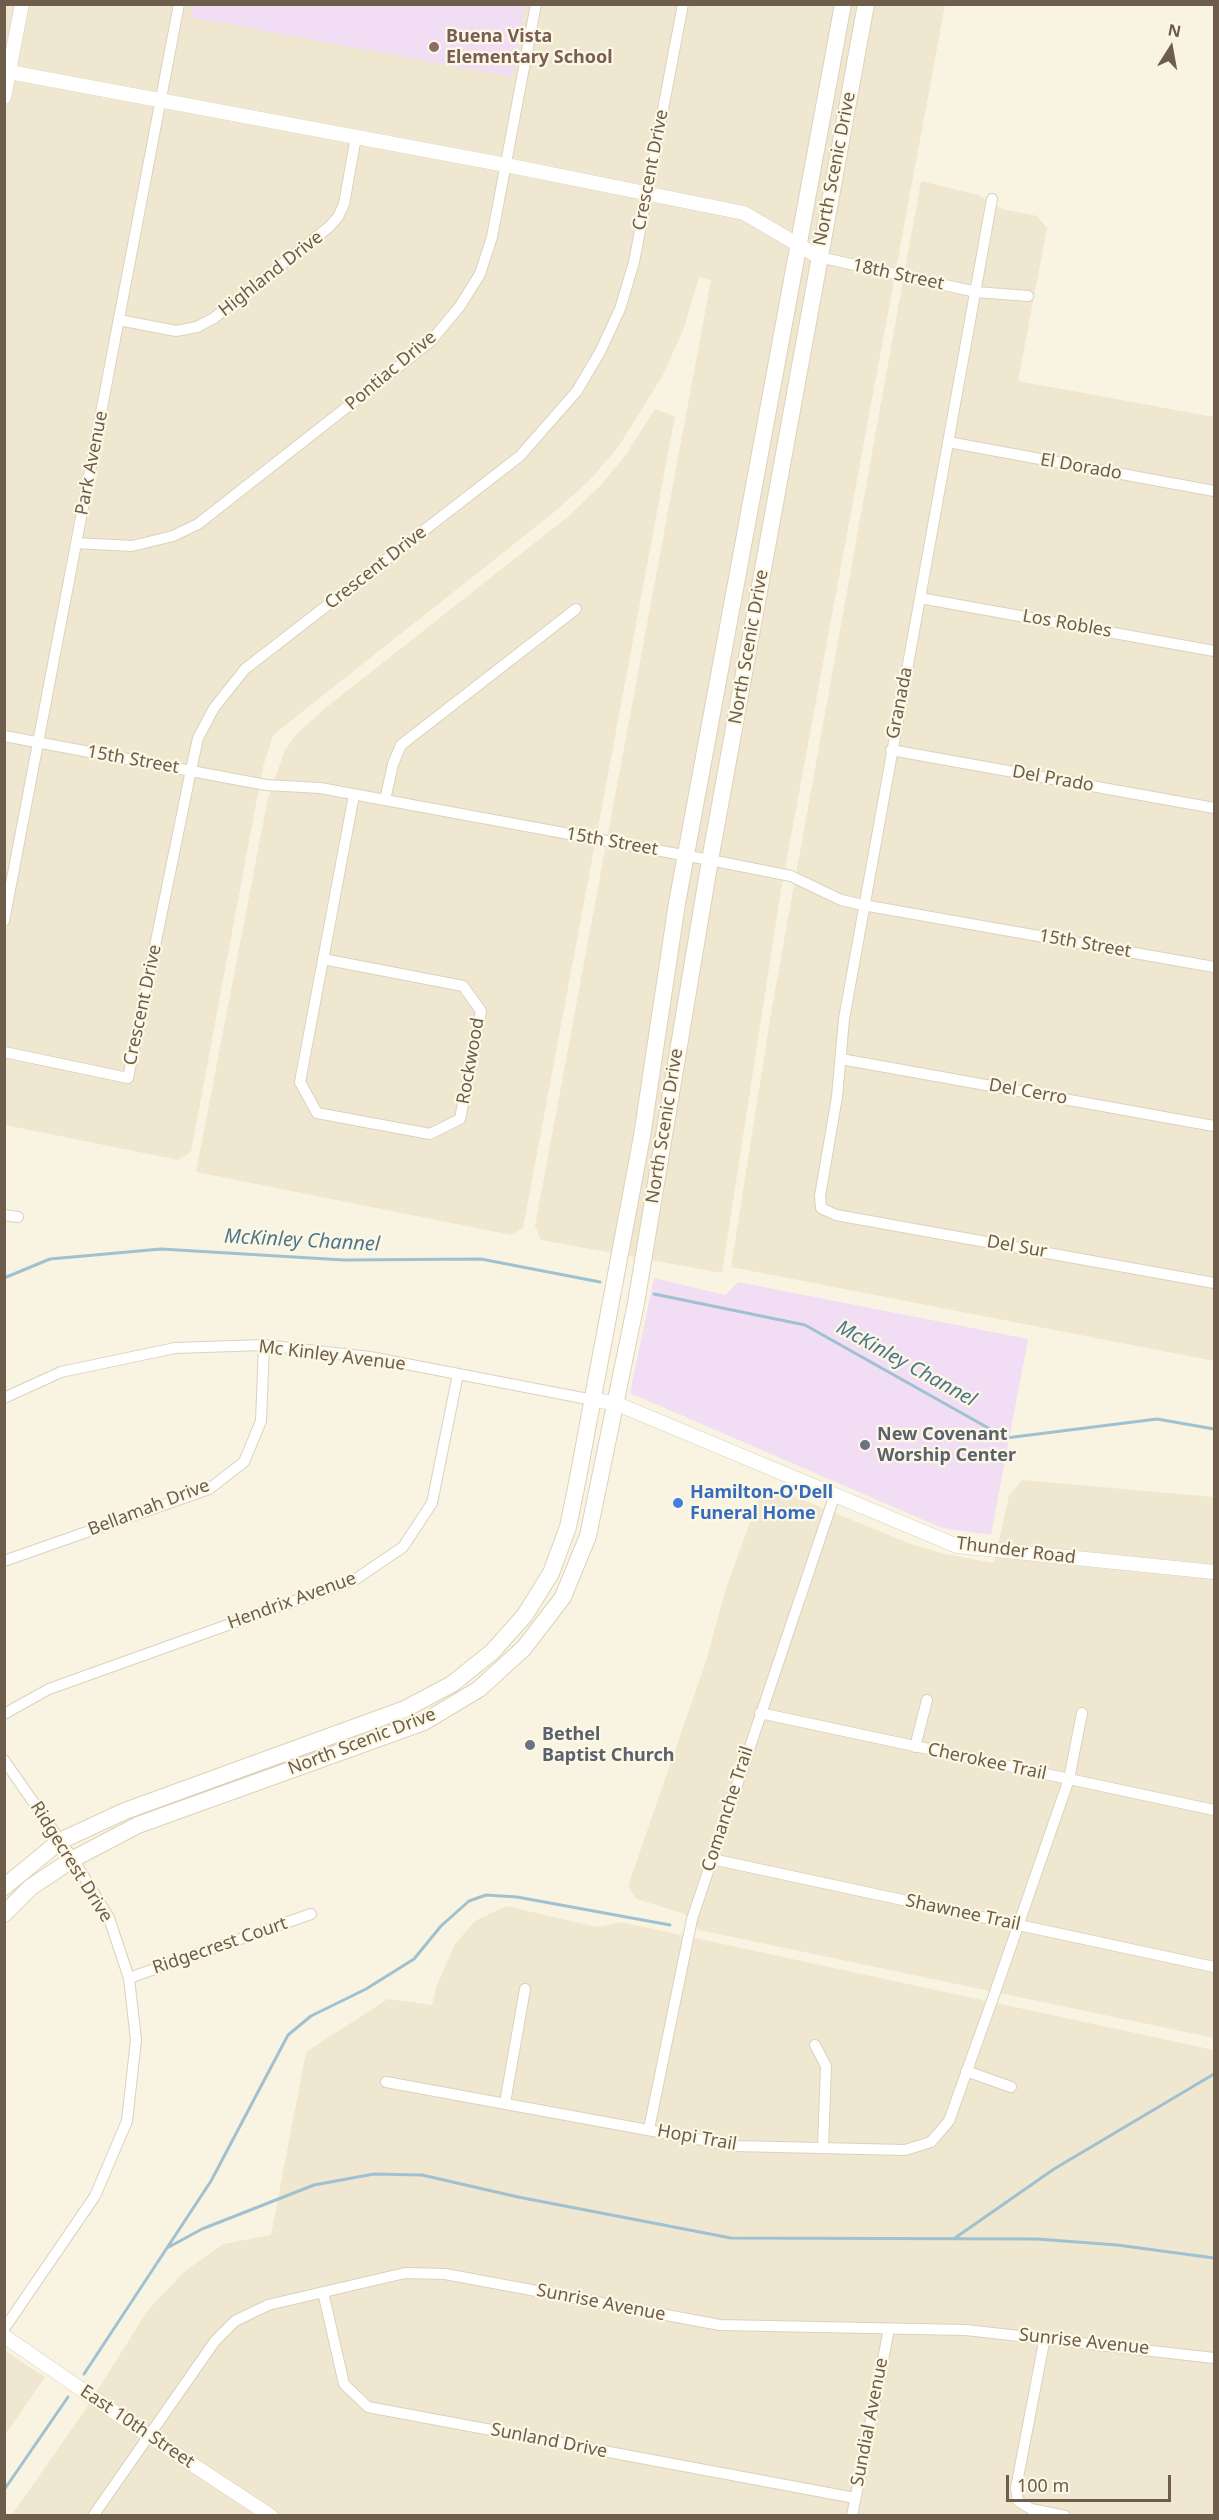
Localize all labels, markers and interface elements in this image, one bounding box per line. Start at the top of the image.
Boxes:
north arrow [1141,18,1201,78]
text: N [1166,18,1183,42]
place label: Buena Vista Elementary School [446,26,613,68]
marker: Buena Vista Elementary School [427,40,441,54]
street label: North Scenic Drive [809,90,861,248]
street label: Crescent Drive [629,108,673,232]
street label: Highland Drive [215,227,327,321]
street label: 18th Street [850,255,946,295]
street label: Pontiac Drive [341,327,441,415]
street label: Park Avenue [71,409,113,517]
street label: El Dorado [1039,449,1123,485]
street label: Crescent Drive [321,522,431,614]
street label: North Scenic Drive [725,568,773,726]
street label: Los Robles [1021,606,1113,642]
street label: Granada [882,665,918,741]
street label: 15th Street [85,741,181,779]
street label: Del Prado [1010,761,1096,797]
street label: 15th Street [564,823,660,861]
street label: 15th Street [1037,925,1133,963]
street label: Crescent Drive [120,943,166,1067]
street label: Rockwood [453,1016,489,1106]
street label: North Scenic Drive [642,1047,688,1205]
street label: Del Cerro [987,1074,1069,1110]
water label: McKinley Channel [223,1225,381,1257]
street label: Del Sur [985,1231,1049,1263]
water label: McKinley Channel [832,1316,980,1412]
street label: Mc Kinley Avenue [257,1336,407,1376]
place label: New Covenant Worship Center [877,1424,1016,1466]
marker: New Covenant Worship Center [858,1438,872,1452]
street label: Bellamah Drive [85,1475,213,1541]
place label: Hamilton-O'Dell Funeral Home [690,1482,833,1524]
marker: Hamilton-O'Dell Funeral Home [671,1496,685,1510]
street label: Thunder Road [955,1533,1077,1569]
street label: Hendrix Avenue [225,1568,359,1634]
street label: North Scenic Drive [285,1704,439,1780]
place label: Bethel Baptist Church [542,1724,674,1766]
marker: Bethel Baptist Church [523,1738,537,1752]
street label: Cherokee Trail [926,1739,1048,1785]
street label: Comanche Trail [698,1744,758,1874]
street label: Ridgecrest Drive [25,1798,117,1926]
street label: Shawnee Trail [904,1890,1022,1936]
street label: Ridgecrest Court [150,1913,290,1979]
street label: Hopi Trail [656,2120,738,2156]
street label: Sunrise Avenue [535,2280,667,2326]
street label: Sunrise Avenue [1018,2324,1150,2360]
street label: Sundial Avenue [847,2356,893,2488]
street label: East 10th Street [76,2381,198,2473]
street label: Sunland Drive [489,2419,609,2463]
scale bar [1009,2463,1174,2501]
text: 100 m [1017,2473,1069,2497]

